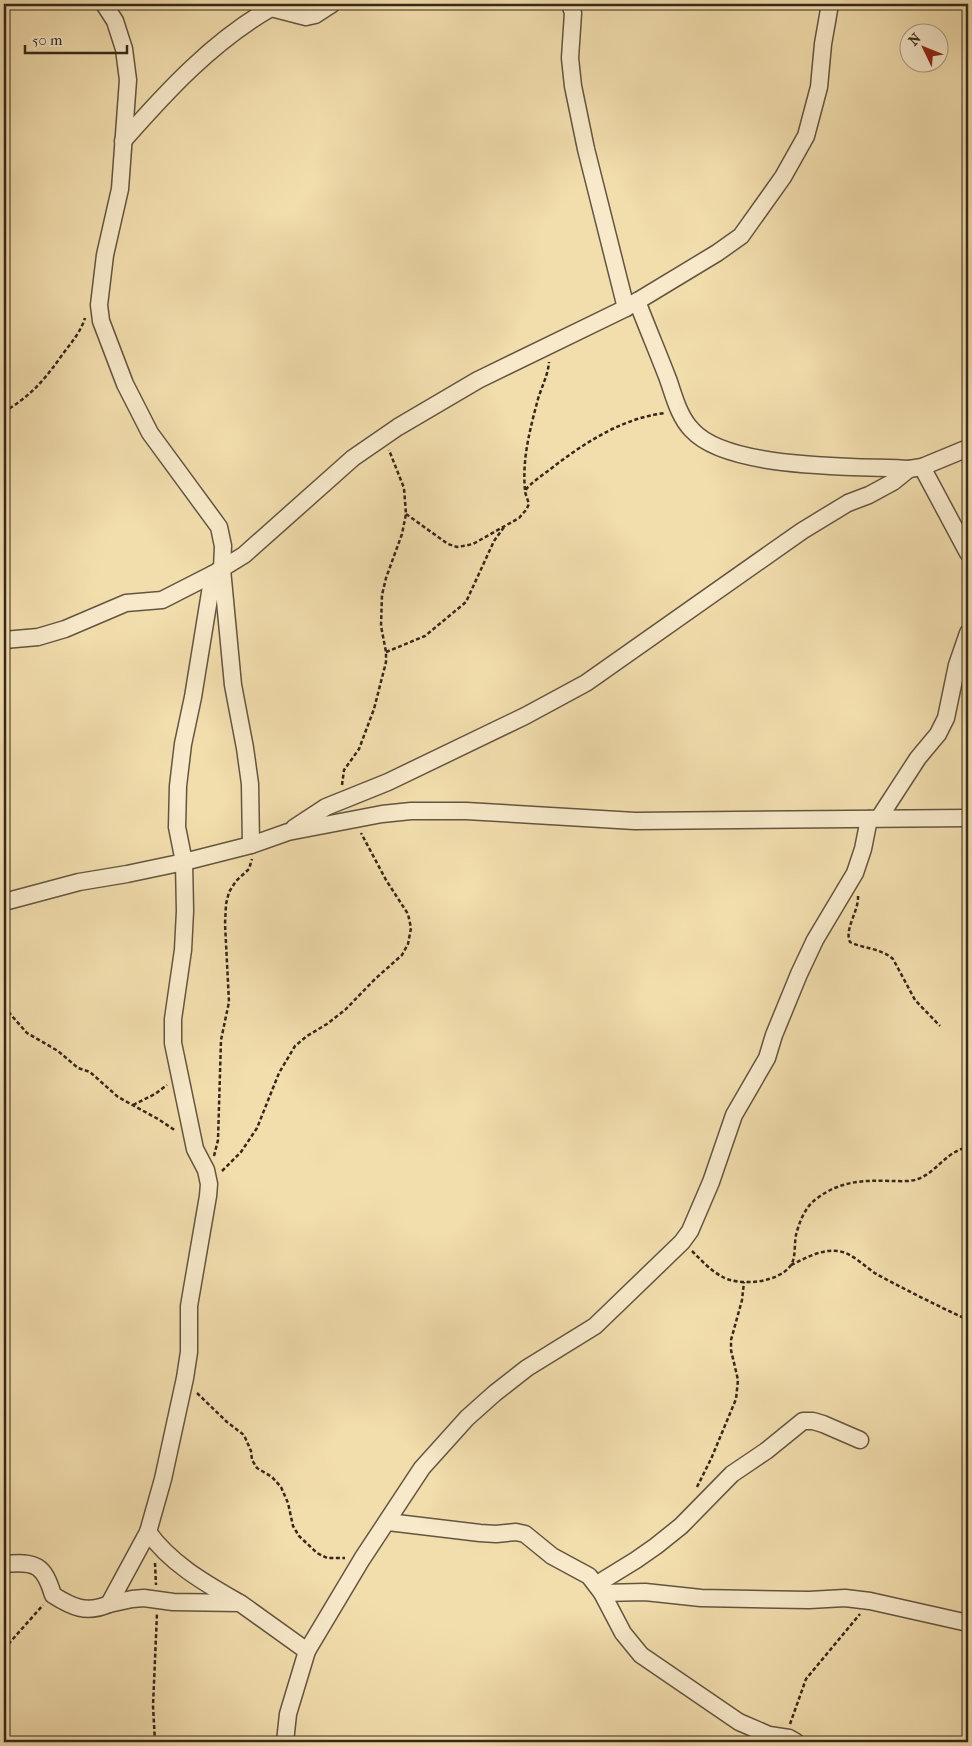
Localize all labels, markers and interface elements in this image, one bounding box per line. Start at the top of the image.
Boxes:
scale bar [25,22,128,54]
north arrow [900,22,950,72]
text: N [905,30,925,49]
text: 50 m [32,31,63,49]

